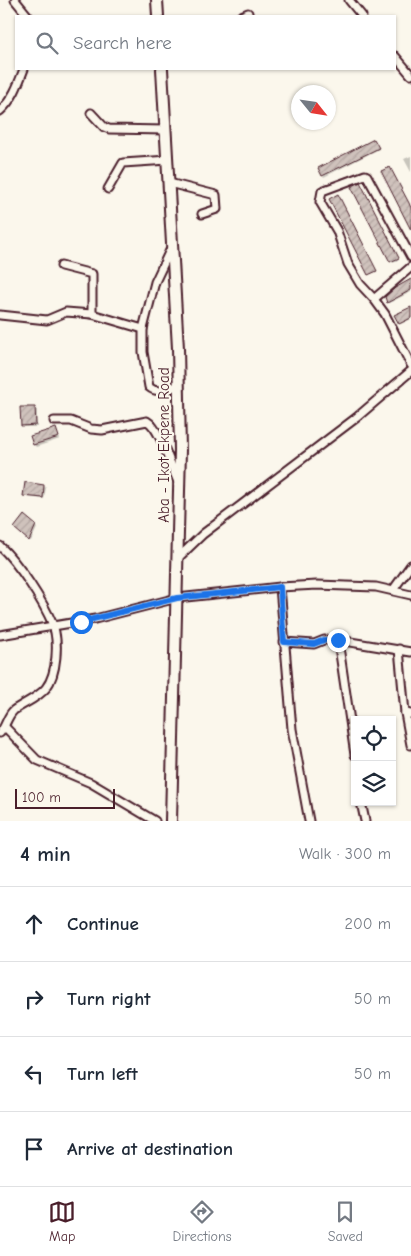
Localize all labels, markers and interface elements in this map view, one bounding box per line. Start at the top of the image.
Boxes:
search box [15,15,396,70]
icon: search [33,29,61,57]
text: Search here [73,32,172,54]
north arrow [291,85,336,130]
street label: Aba - Ikot Ekpene Road [155,367,173,523]
route start [70,611,93,634]
route end [327,629,350,652]
map controls [351,716,396,806]
button: locate [351,716,396,761]
button: layers [351,761,396,806]
scale bar [15,786,115,809]
text: 100 m [22,789,61,806]
text: 4 min [20,842,71,866]
text: Walk · 300 m [299,845,391,863]
icon: ahead [20,910,48,938]
text: Continue [67,913,139,935]
text: 200 m [345,915,391,933]
icon: right [20,985,48,1013]
text: Turn right [67,988,151,1010]
text: 50 m [354,990,391,1008]
icon: left [20,1060,48,1088]
text: Turn left [67,1063,138,1085]
text: 50 m [354,1065,391,1083]
icon: arrive [20,1135,48,1163]
text: Arrive at destination [67,1138,233,1160]
tab: Map [48,1198,76,1245]
tab: Directions [172,1198,232,1245]
tab: Saved [328,1198,363,1245]

